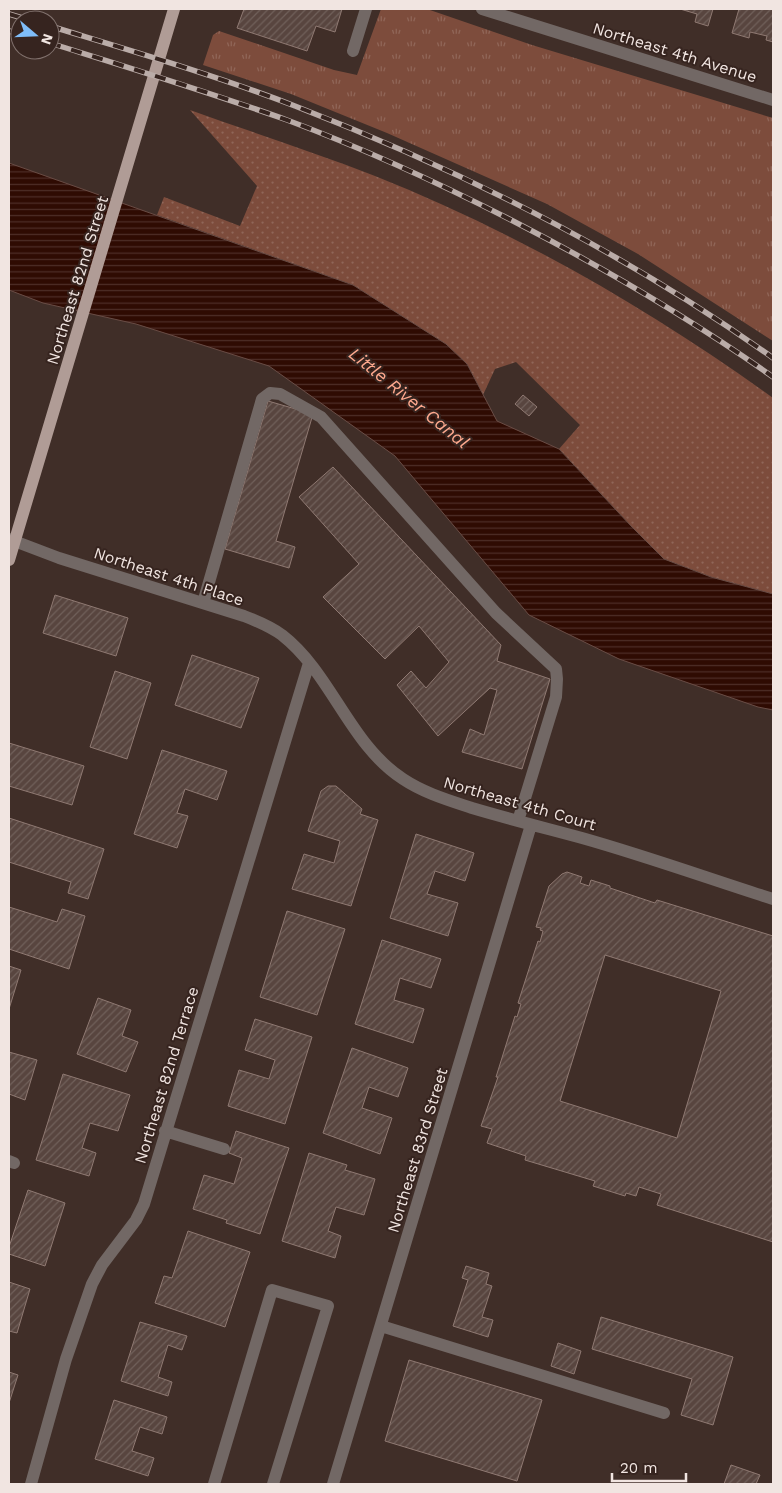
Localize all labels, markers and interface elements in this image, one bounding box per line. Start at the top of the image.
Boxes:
north arrow [10,10,60,60]
street label: Northeast 4th Avenue [591,18,759,86]
text: N [38,32,57,47]
street label: Northeast 82nd Street [43,193,112,367]
water label: Little River Canal [345,343,474,453]
street label: Northeast 4th Place [91,543,246,610]
street label: Northeast 4th Court [441,773,599,834]
street label: Northeast 82nd Terrace [130,984,202,1166]
street label: Northeast 83rd Street [383,1065,452,1235]
scale bar [612,1450,686,1482]
text: 20 m [620,1459,658,1477]

